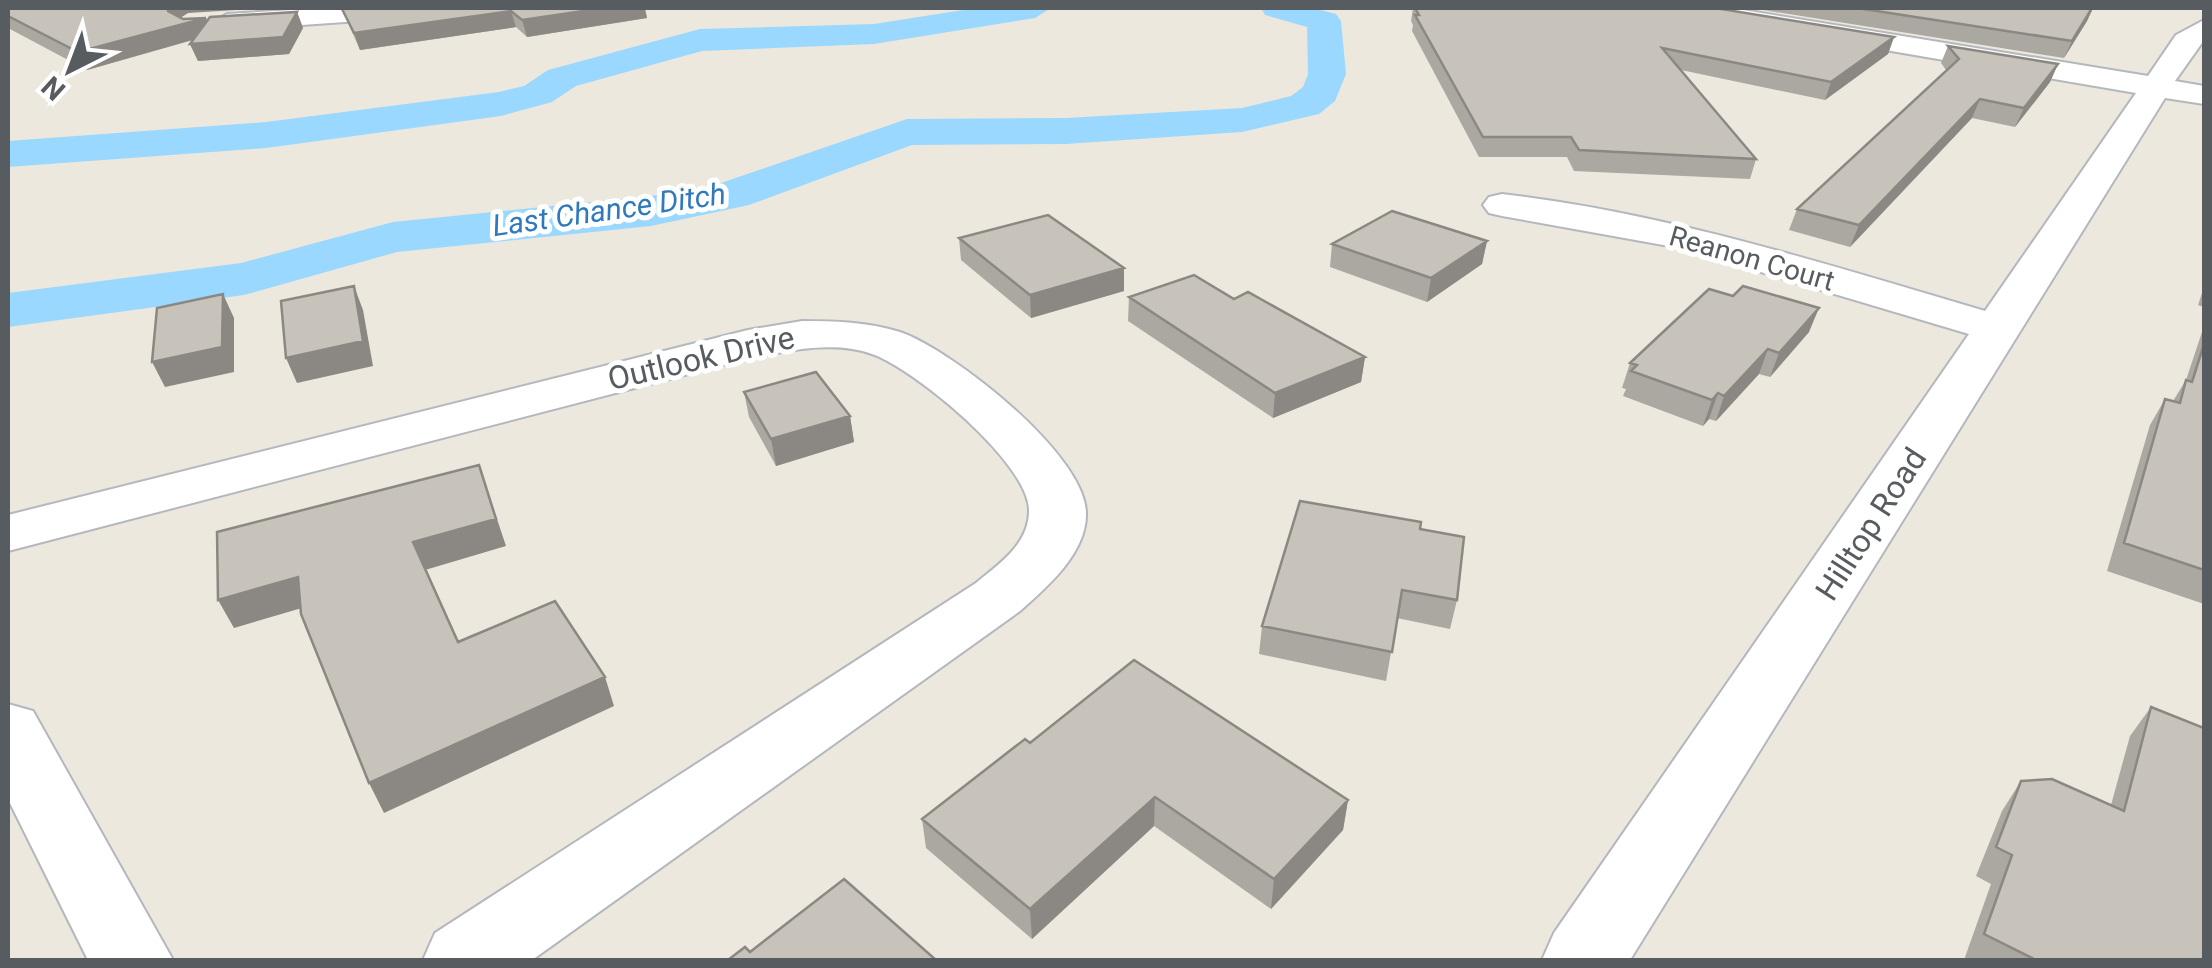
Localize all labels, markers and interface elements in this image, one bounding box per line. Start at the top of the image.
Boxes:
north arrow [20,20,120,120]
text: N [35,69,72,107]
water label: Last Chance Ditch [490,176,728,243]
street label: Reanon Court [1666,219,1838,298]
street label: Outlook Drive [604,318,798,398]
street label: Hilltop Road [1808,441,1934,607]

